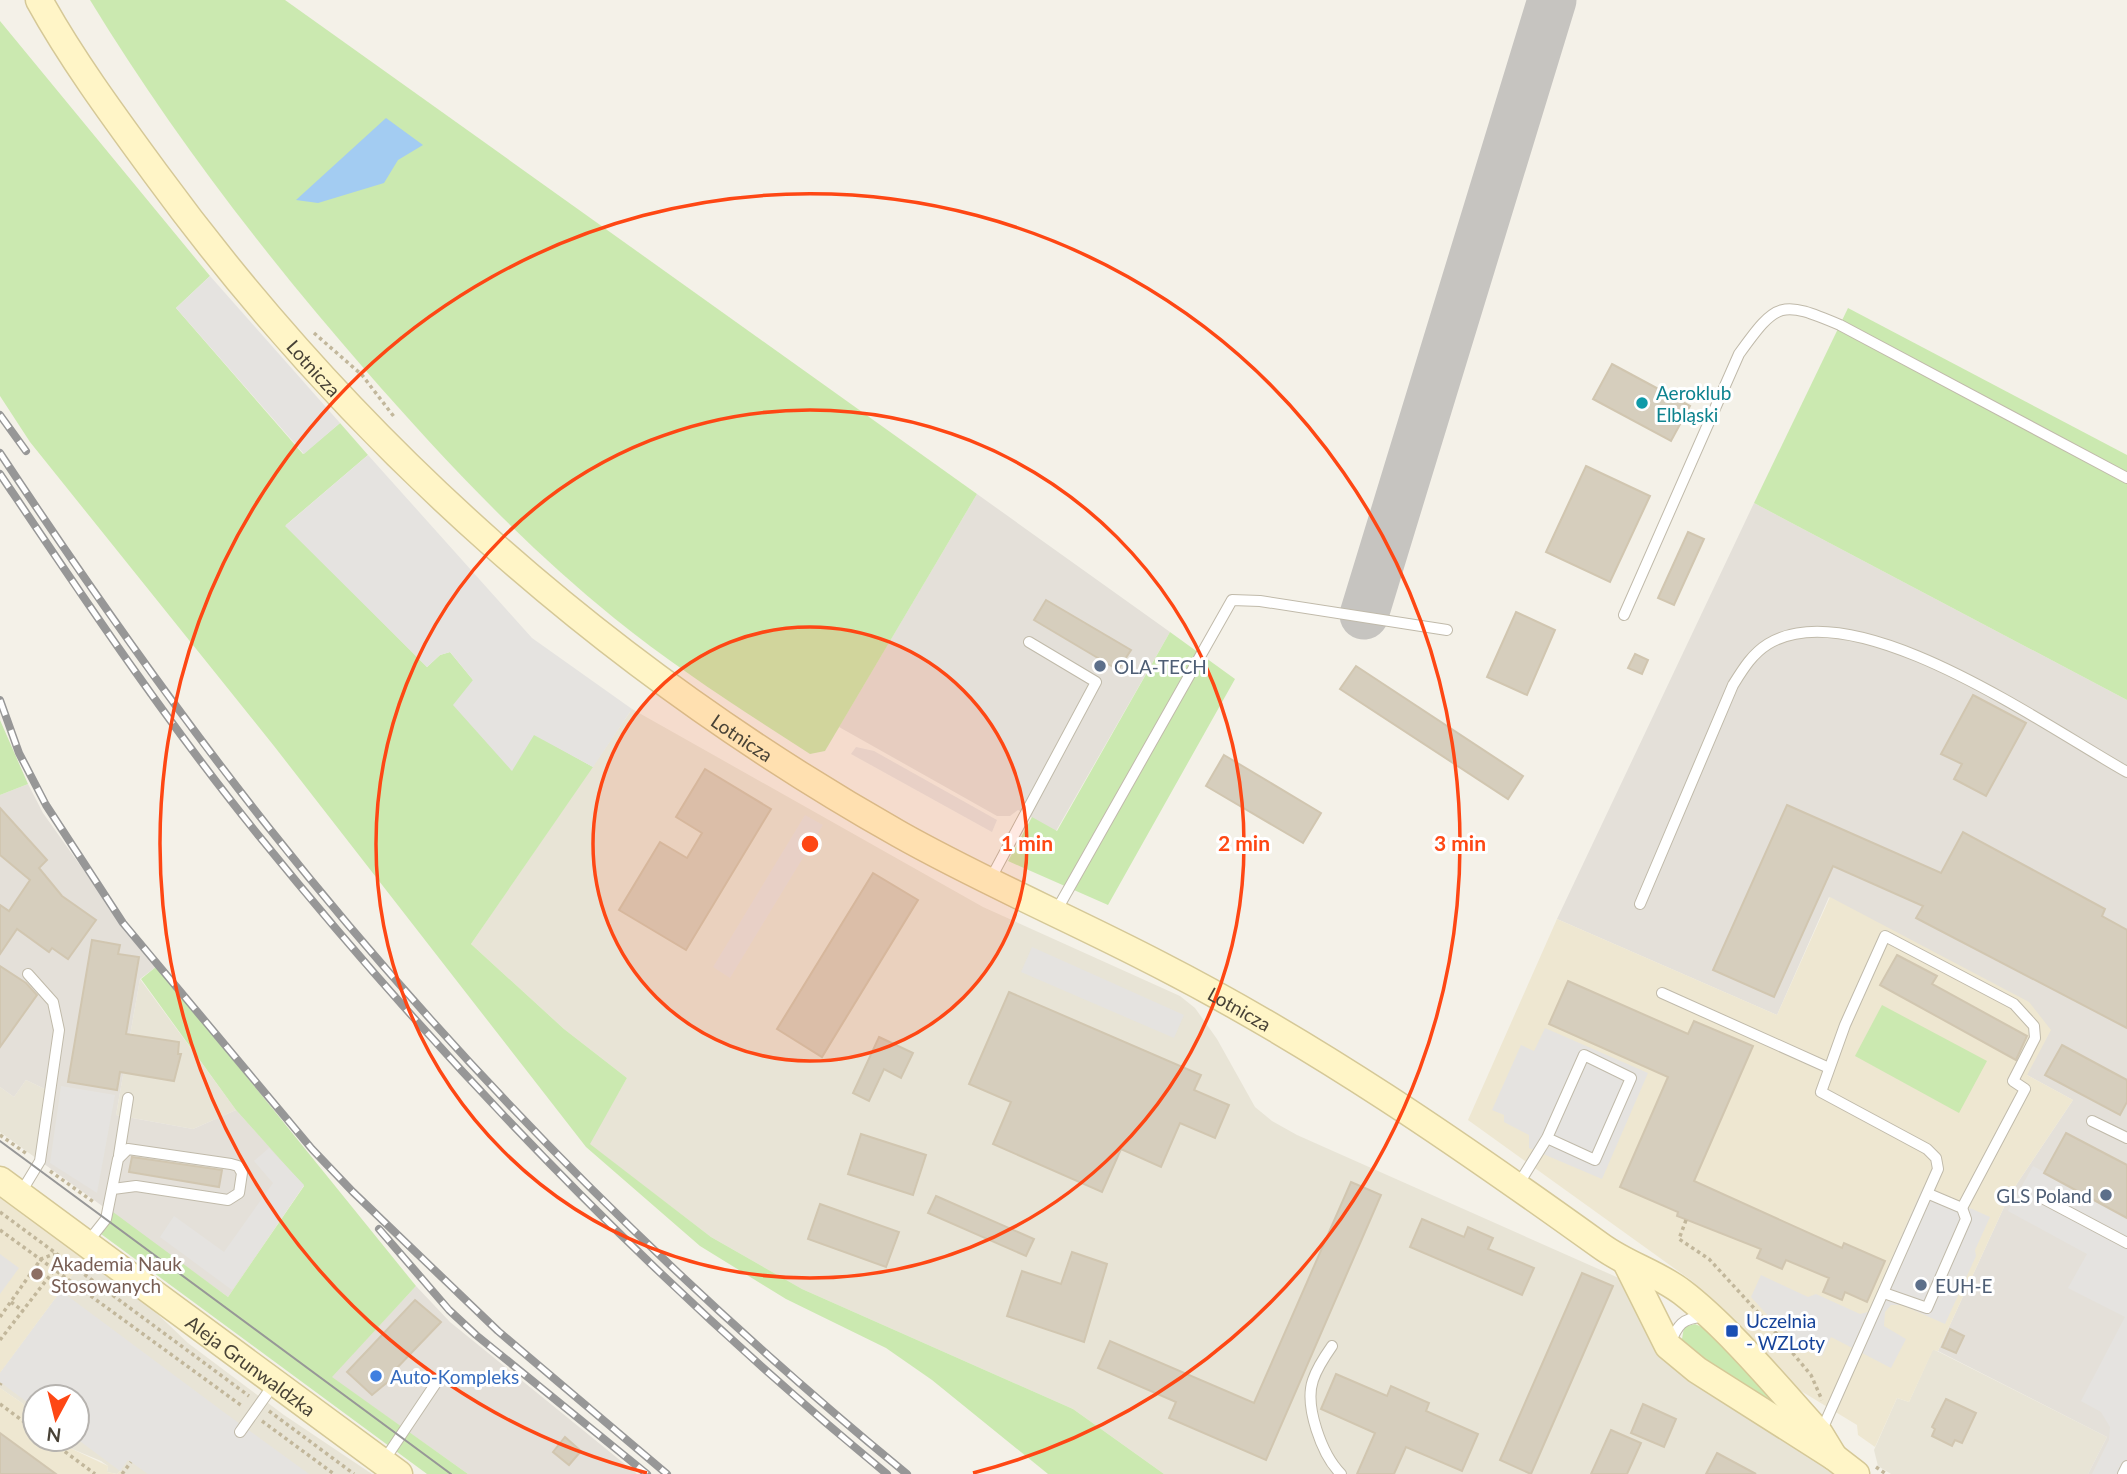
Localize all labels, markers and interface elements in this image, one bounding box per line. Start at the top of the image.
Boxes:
street label: Lotnicza [283,335,346,401]
place label: Aeroklub Elbląski [1656,381,1731,426]
marker: Aeroklub Elbląski [1634,395,1650,411]
place label: OLA-TECH [1114,655,1207,678]
marker: OLA-TECH [1092,658,1108,674]
street label: Lotnicza [707,708,777,766]
text: 1 min [1001,830,1053,855]
text: 2 min [1218,830,1270,855]
text: 3 min [1434,830,1486,855]
centre of rings [798,832,822,856]
street label: Lotnicza [1204,981,1275,1035]
place label: GLS Poland [1996,1184,2092,1207]
marker: GLS Poland [2098,1187,2114,1203]
place label: Akademia Nauk Stosowanych [51,1252,182,1297]
marker: Akademia Nauk Stosowanych [29,1266,45,1282]
place label: EUH-E [1935,1274,1993,1297]
marker: EUH-E [1913,1277,1929,1293]
place label: Uczelnia - WZLoty [1746,1309,1825,1354]
street label: Aleja Grunwaldzka [182,1310,320,1420]
marker: Uczelnia - WZLoty [1724,1323,1740,1339]
place label: Auto-Kompleks [390,1365,519,1388]
marker: Auto-Kompleks [368,1368,384,1384]
north arrow [21,1383,91,1453]
text: N [45,1423,63,1448]

